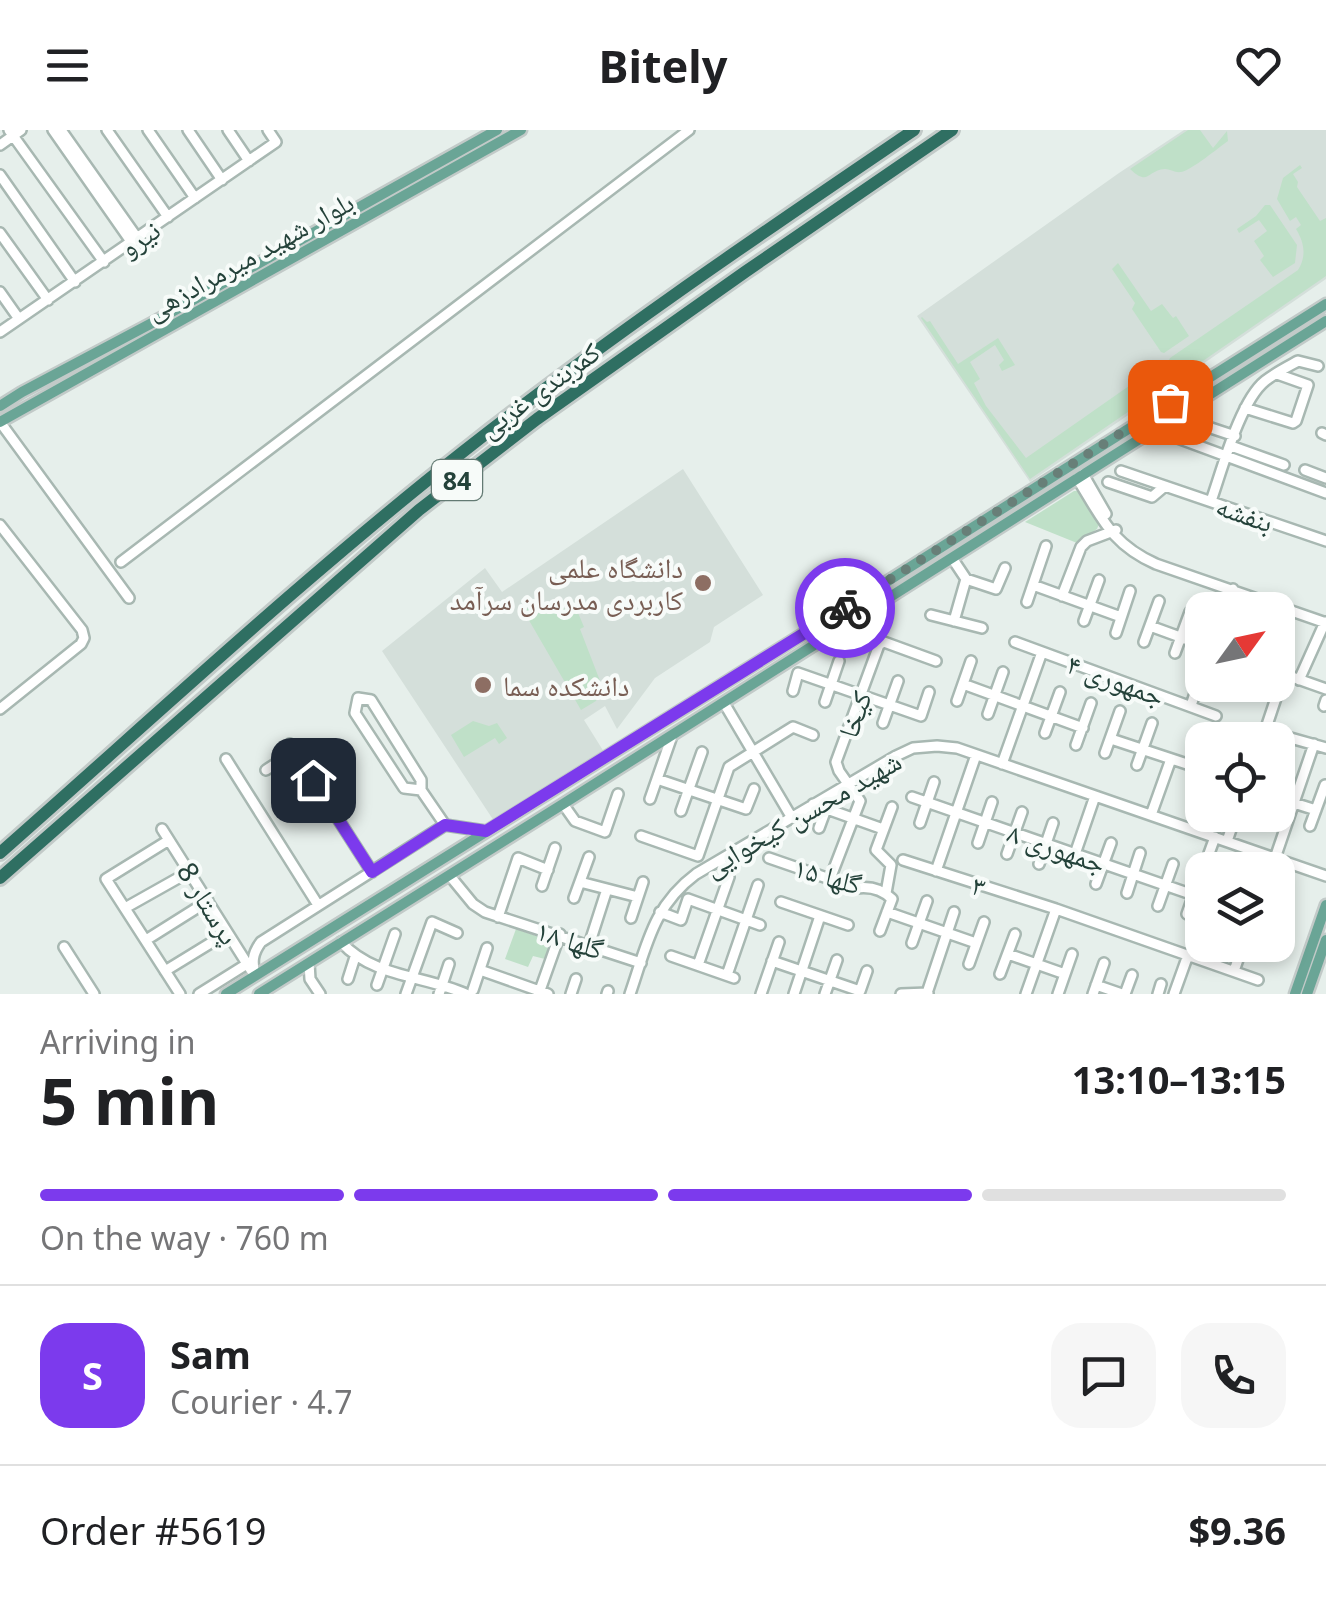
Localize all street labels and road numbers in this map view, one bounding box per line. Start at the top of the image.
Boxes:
street label: بلوار شهید میرمرادزهی [138,182,360,328]
street label: نیرو [111,210,167,266]
street label: کمربندی غربی [471,332,607,446]
road number: 84 [432,460,482,500]
street label: بنفشه [1211,486,1279,540]
street label: جمهوری ۴ [1062,644,1170,714]
street label: کیخا [828,685,880,743]
street label: شهید محسن کیخوایی [696,741,908,885]
street label: جمهوری ۸ [1003,813,1111,881]
street label: گلها ۱۵ [790,847,867,903]
street label: پرستار 8 [169,855,249,951]
street label: ۳ [967,865,991,905]
street label: گلها ۱۸ [531,910,609,968]

